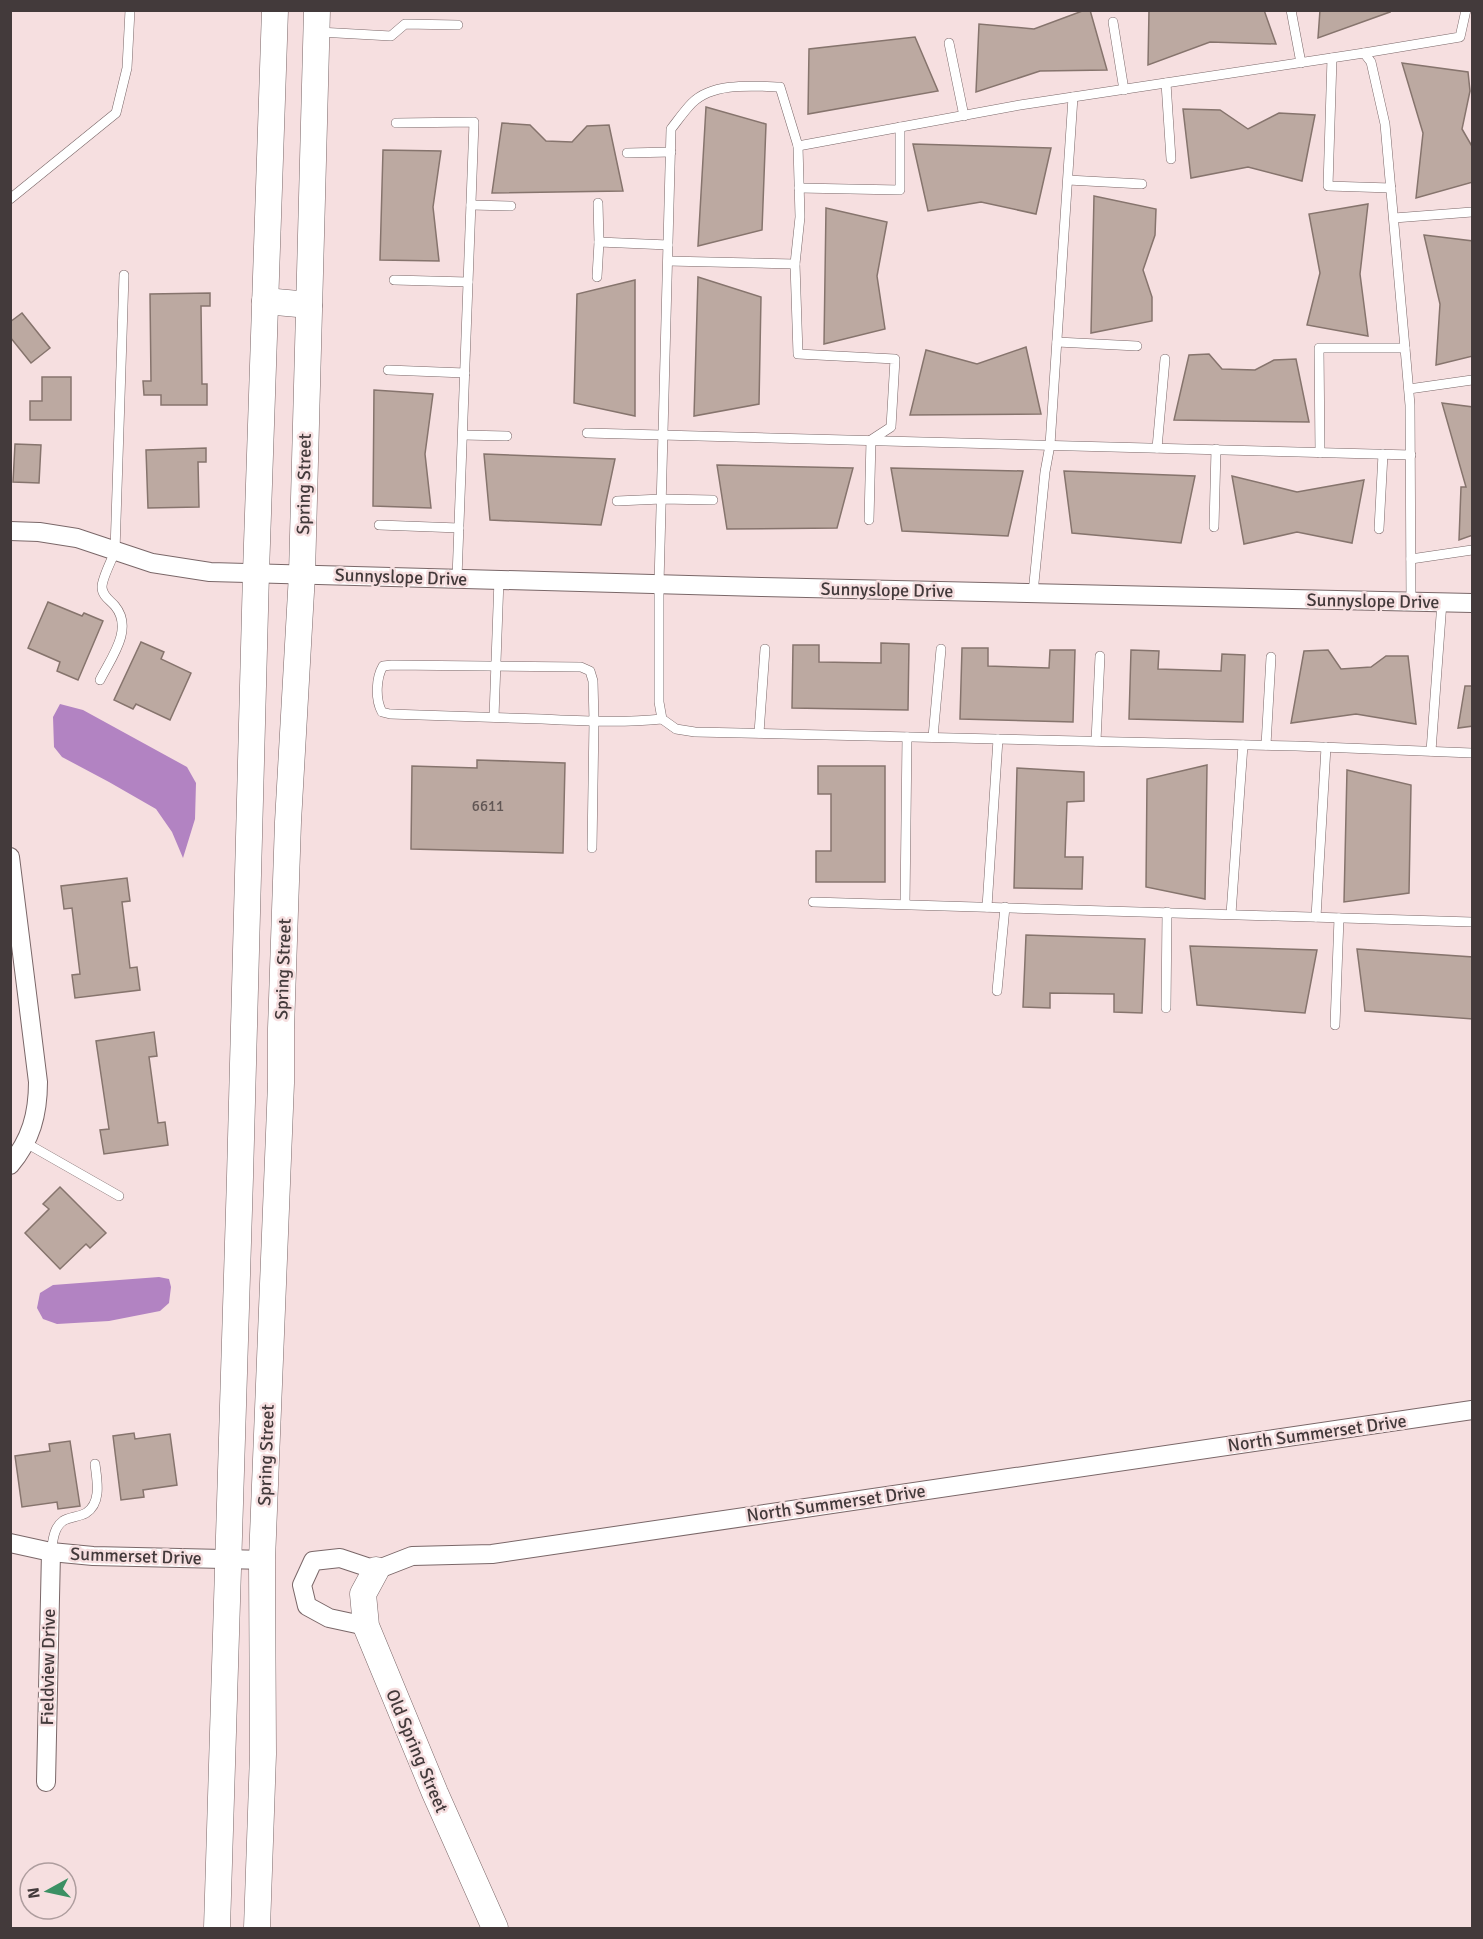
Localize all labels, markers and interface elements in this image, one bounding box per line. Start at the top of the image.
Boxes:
street label: Spring Street [292,433,316,535]
street label: Sunnyslope Drive [334,564,468,590]
street label: Sunnyslope Drive [820,578,954,602]
street label: Sunnyslope Drive [1306,589,1440,613]
house number: 6611 [472,797,504,815]
street label: Spring Street [270,918,296,1020]
street label: Spring Street [253,1404,279,1506]
street label: North Summerset Drive [1226,1410,1408,1456]
street label: North Summerset Drive [745,1480,927,1526]
street label: Summerset Drive [70,1543,202,1569]
street label: Fieldview Drive [36,1608,60,1726]
street label: Old Spring Street [381,1686,453,1816]
north arrow [18,1861,78,1921]
text: N [23,1886,45,1900]

